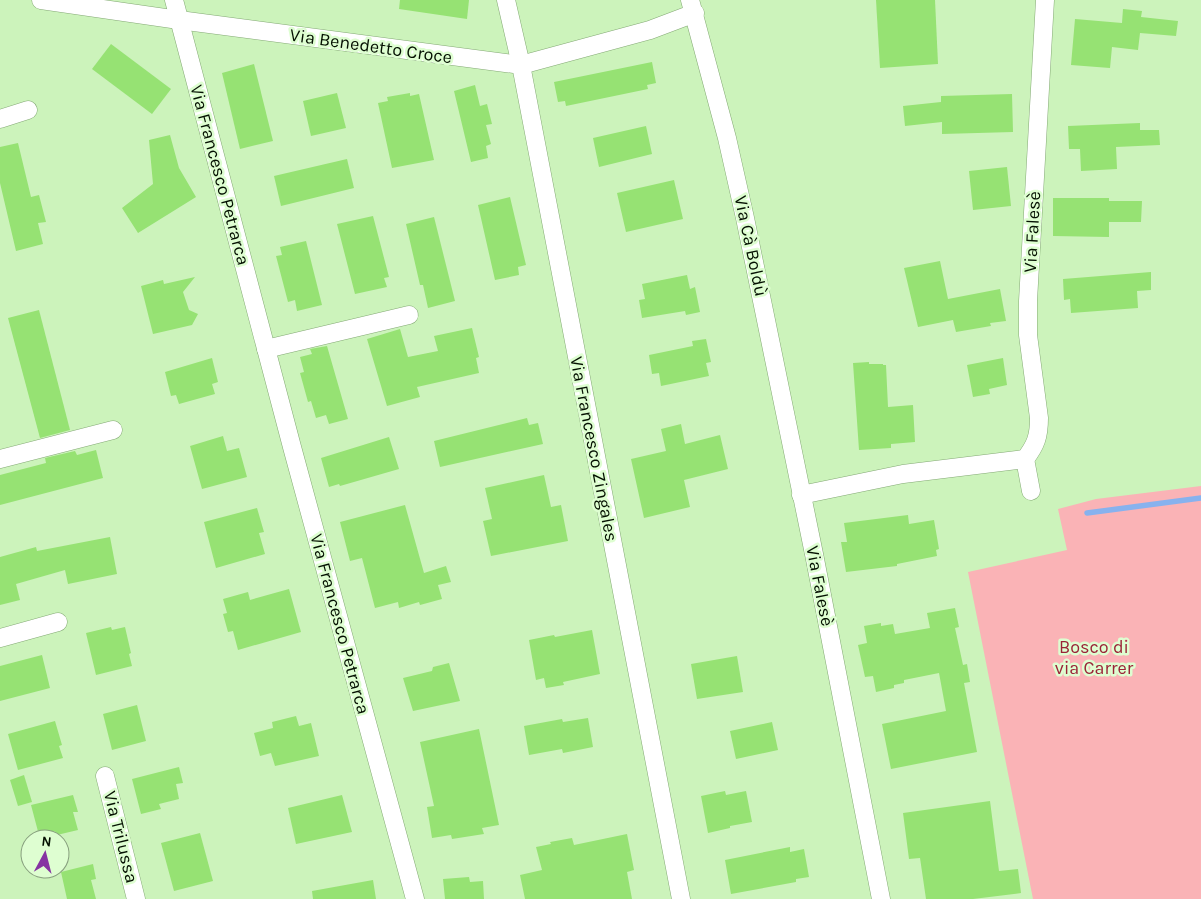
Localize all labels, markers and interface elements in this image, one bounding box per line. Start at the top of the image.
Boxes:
street label: Via Benedetto Croce [288,24,454,68]
street label: Via Francesco Petrarca [185,82,255,268]
street label: Via Falesè [1019,191,1045,273]
street label: Via Cà Boldù [730,194,772,298]
street label: Via Francesco Zingales [565,354,623,544]
street label: Via Francesco Petrarca [305,531,375,717]
street label: Via Falesè [801,544,839,628]
park label: Bosco di via Carrer [1055,636,1134,679]
street label: Via Trilussa [99,789,143,885]
north arrow [20,829,70,879]
text: N [41,833,53,851]

